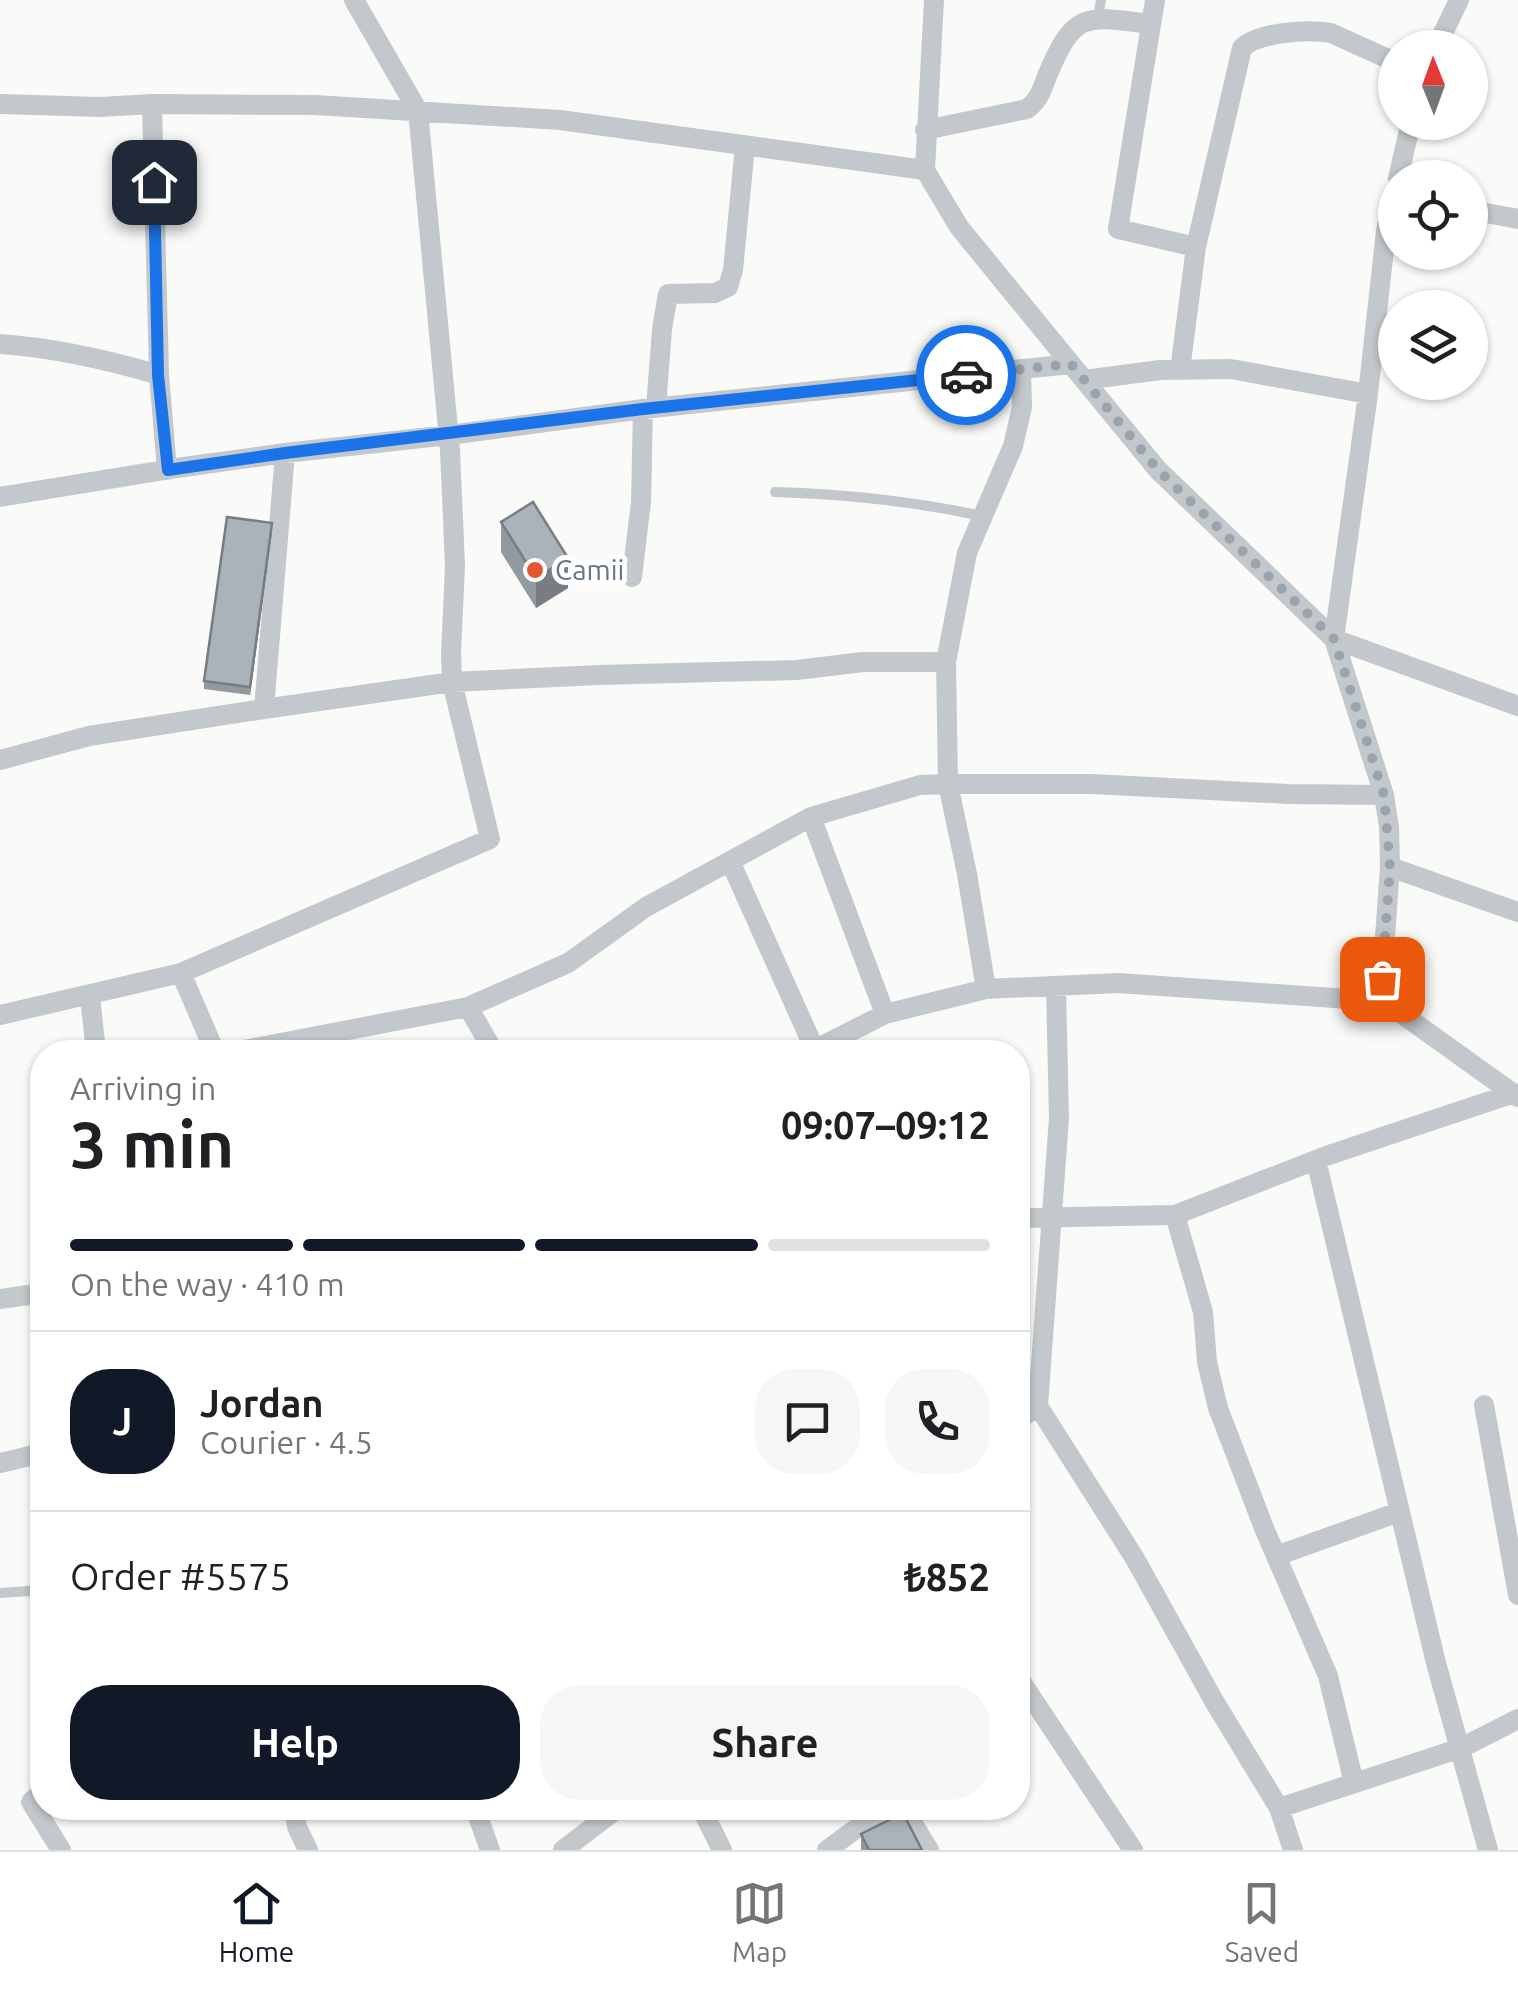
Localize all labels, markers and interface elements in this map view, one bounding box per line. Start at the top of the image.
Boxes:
north arrow [1378,30,1488,140]
map controls [1378,30,1488,400]
pin [112,140,197,225]
icon: home [127,155,182,210]
button: locate [1378,160,1488,270]
button: layers [1378,290,1488,400]
courier [916,325,1016,425]
icon: car [939,348,994,403]
place label: Camii [555,554,624,585]
marker: Camii [524,559,546,581]
pin [1340,937,1425,1022]
icon: bag [1355,952,1410,1007]
text: Arriving in [70,1070,216,1106]
text: 09:07–09:12 [781,1104,990,1146]
text: 3 min [70,1107,234,1180]
text: On the way · 410 m [70,1266,345,1302]
button: chat [755,1369,860,1474]
button: phone [885,1369,990,1474]
text: Jordan [200,1382,324,1424]
text: J [113,1400,132,1442]
text: Courier · 4.5 [200,1424,373,1460]
text: Order #5575 [70,1555,291,1597]
text: ₺852 [904,1556,990,1598]
button: Help [70,1685,520,1800]
button: Share [540,1685,990,1800]
tab: Home [219,1876,294,1967]
tab: Map [732,1876,787,1967]
tab: Saved [1225,1876,1299,1967]

